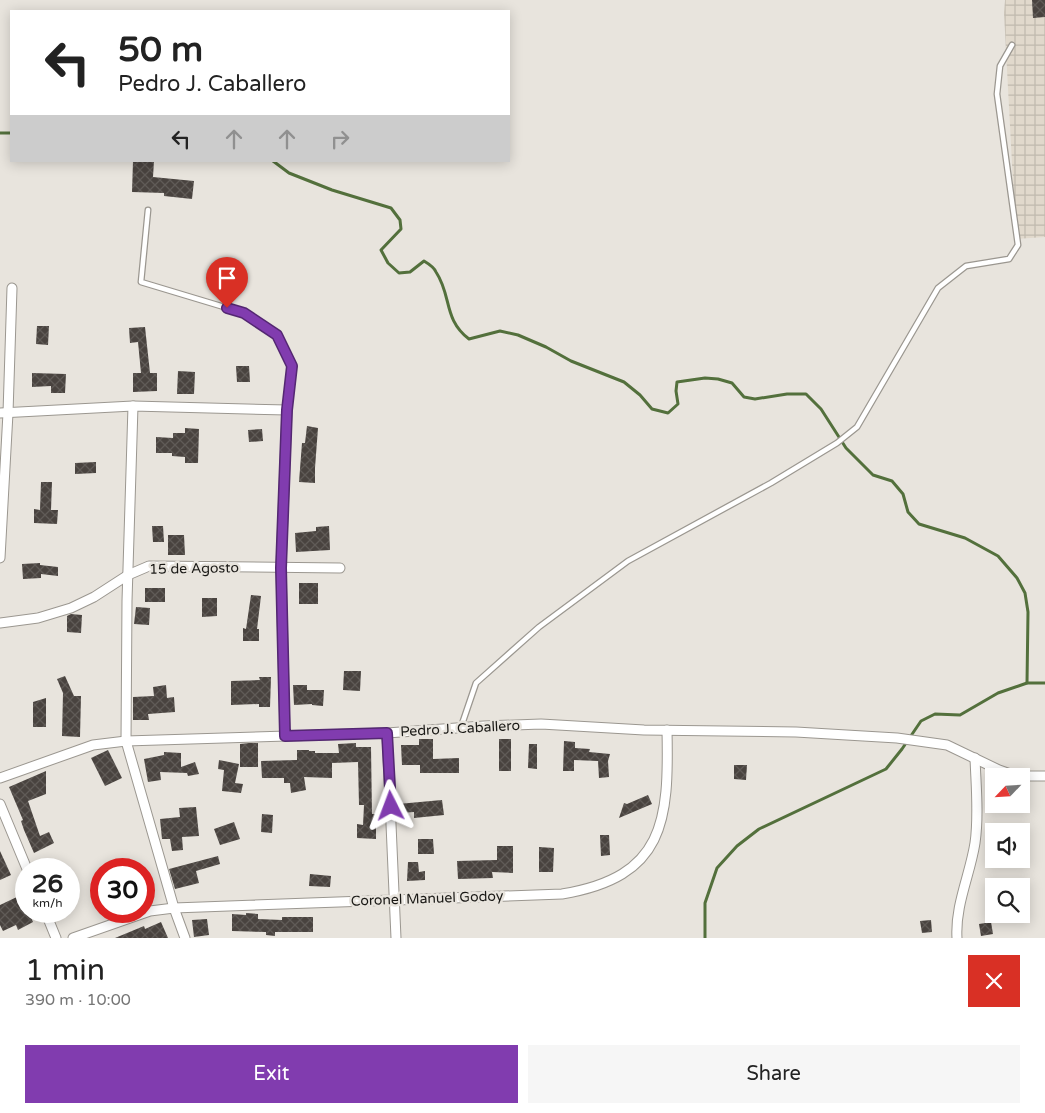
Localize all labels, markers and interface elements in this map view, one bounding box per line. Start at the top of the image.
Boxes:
text: 50 m [118,29,203,71]
icon: left [35,30,100,95]
text: Pedro J. Caballero [118,71,306,97]
icon: left [167,125,195,153]
icon: ahead [220,125,248,153]
icon: ahead [273,125,301,153]
icon: right [326,125,354,153]
pin [206,257,248,308]
icon: arrive [213,264,241,292]
street label: 15 de Agosto [149,559,239,578]
street label: Pedro J. Caballero [400,717,520,740]
north arrow [985,768,1030,812]
map controls [985,768,1030,923]
position arrow [364,779,416,831]
button: sound [985,823,1030,868]
speed limit sign: 30 [90,858,155,923]
text: 26 [32,869,63,899]
button: search [985,878,1030,923]
street label: Coronel Manuel Godoy [350,887,504,910]
text: km/h [32,896,63,910]
text: 1 min [25,952,105,989]
button: close [968,955,1020,1007]
text: 390 m · 10:00 [25,990,131,1010]
button: Exit [25,1045,518,1103]
button: Share [528,1045,1020,1103]

